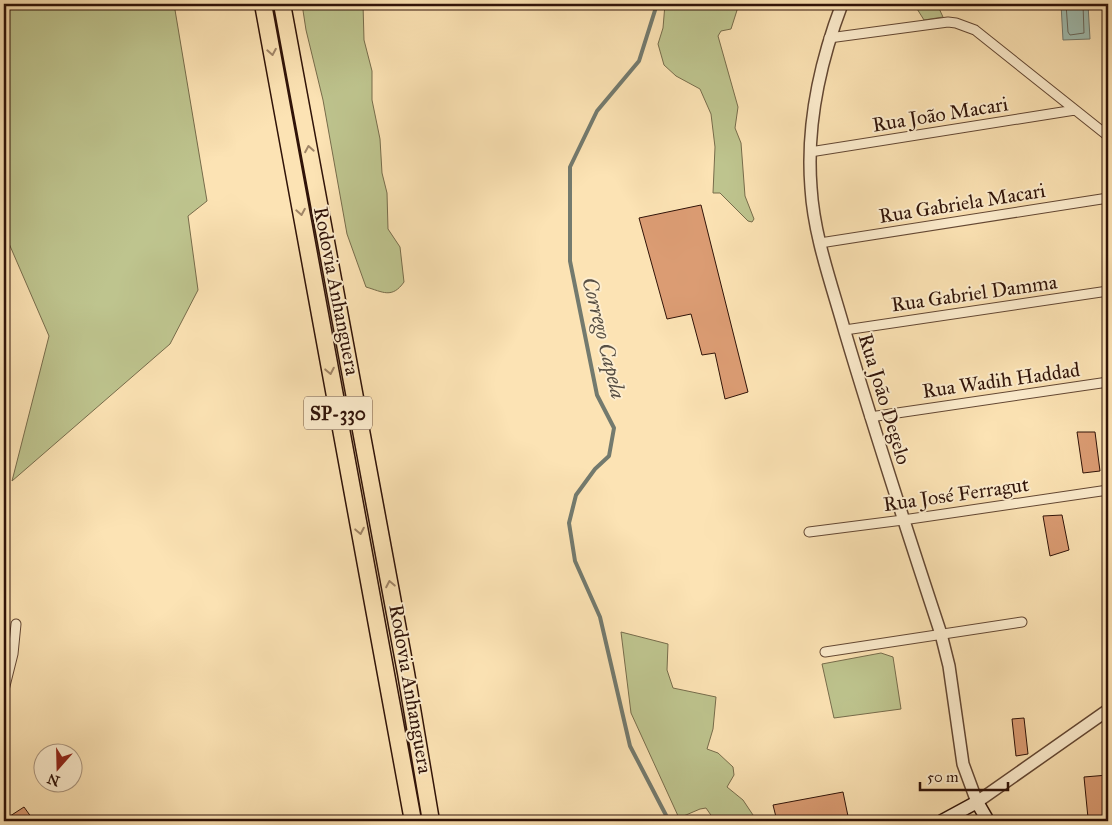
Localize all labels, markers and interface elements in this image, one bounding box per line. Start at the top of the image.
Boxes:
one-way arrow [266,47,276,56]
street label: Rua João Macari [870,91,1010,138]
one-way arrow [304,144,315,153]
street label: Rua Gabriela Macari [877,178,1048,228]
street label: Rodovia Anhanguera [308,205,365,378]
one-way arrow [295,207,305,216]
street label: Rua Gabriel Damma [890,269,1059,317]
water label: Corrego Capela [576,274,632,402]
street label: Rua João Degelo [853,331,916,468]
street label: Rua Wadih Haddad [921,357,1081,403]
one-way arrow [325,367,335,376]
road number: SP-330 [304,396,372,429]
street label: Rua José Ferragut [882,472,1031,517]
one-way arrow [355,527,365,535]
one-way arrow [385,579,395,588]
street label: Rodovia Anhanguera [383,603,438,776]
north arrow [32,742,82,792]
scale bar [920,760,1007,792]
text: 50 m [927,768,959,786]
text: N [45,770,62,790]

